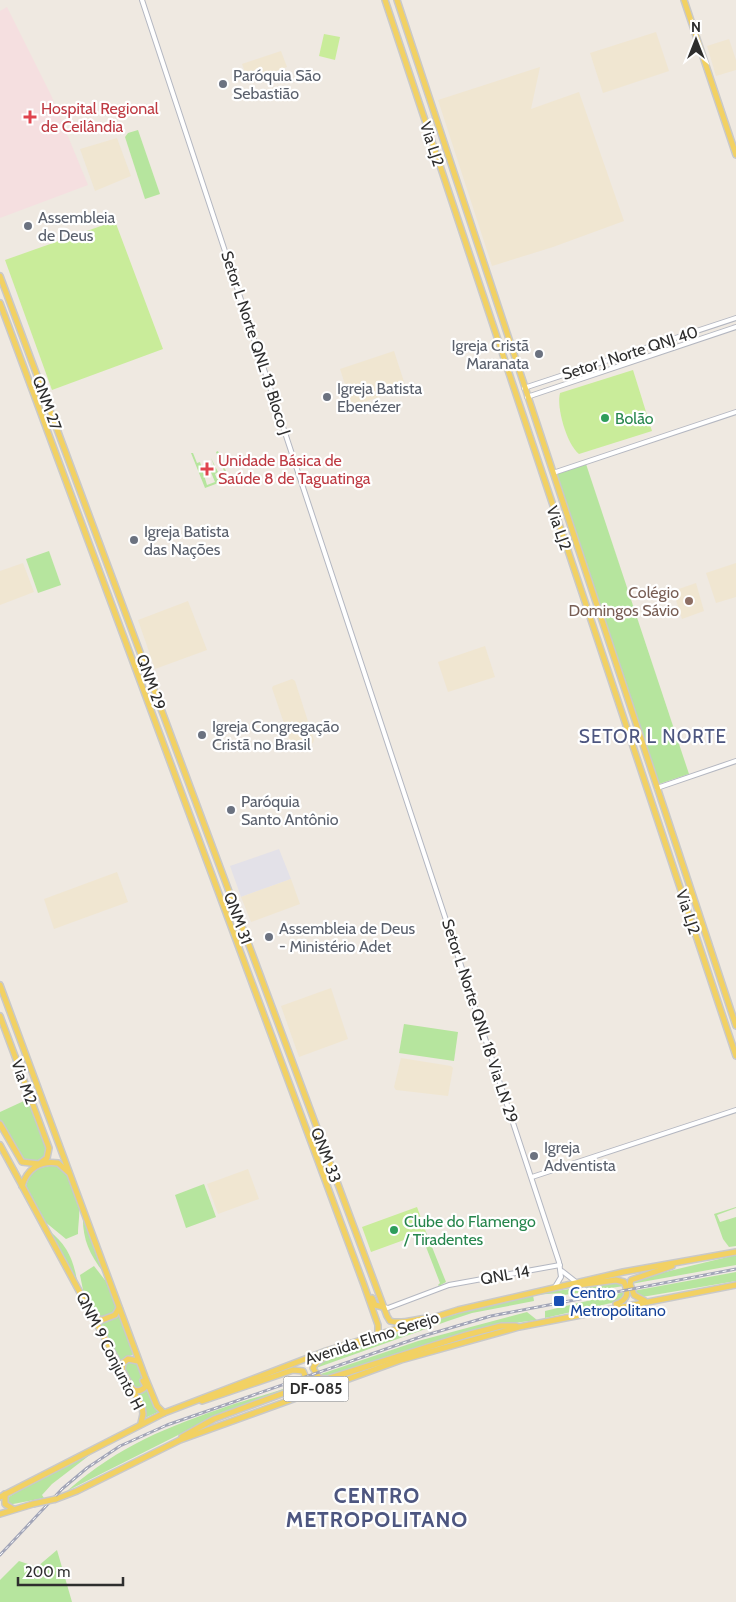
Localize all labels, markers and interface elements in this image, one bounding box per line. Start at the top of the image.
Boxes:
north arrow [671,15,721,65]
text: N [691,18,701,36]
place label: Paróquia São Sebastião [233,66,321,103]
marker: Paróquia São Sebastião [217,78,229,90]
place label: Hospital Regional de Ceilândia [41,99,159,136]
marker: Hospital Regional de Ceilândia [23,110,37,124]
street label: Via LJ2 [416,119,448,169]
place label: Assembleia de Deus [38,208,115,245]
marker: Assembleia de Deus [22,220,34,232]
street label: Setor L Norte QNL 13 Bloco J [217,249,295,437]
street label: Setor J Norte QNJ 40 [560,322,700,384]
place label: Igreja Cristã Maranata [452,336,529,373]
marker: Igreja Cristã Maranata [533,348,545,360]
street label: QNM 27 [28,373,66,433]
place label: Igreja Batista Ebenézer [337,379,422,416]
marker: Igreja Batista Ebenézer [321,391,333,403]
place label: Bolão [615,409,654,428]
marker: Bolão [599,412,611,424]
place label: Unidade Básica de Saúde 8 de Taguatinga [218,451,371,488]
marker: Unidade Básica de Saúde 8 de Taguatinga [200,462,214,476]
street label: Via LJ2 [543,503,575,553]
place label: Igreja Batista das Nações [144,522,229,559]
marker: Igreja Batista das Nações [128,534,140,546]
place label: Colégio Domingos Sávio [569,583,679,620]
marker: Colégio Domingos Sávio [683,595,695,607]
street label: QNM 29 [132,652,170,712]
place label: Igreja Congregação Cristã no Brasil [212,717,339,754]
district label: SETOR L NORTE [579,725,727,748]
marker: Igreja Congregação Cristã no Brasil [196,729,208,741]
place label: Paróquia Santo Antônio [241,792,339,829]
marker: Paróquia Santo Antônio [225,804,237,816]
street label: Via LJ2 [672,887,704,937]
street label: QNM 31 [220,889,256,947]
street label: Setor L Norte QNL 18 Via LN 29 [438,917,522,1125]
place label: Assembleia de Deus - Ministério Adet [279,919,416,956]
marker: Assembleia de Deus - Ministério Adet [263,931,275,943]
street label: Via M2 [7,1057,41,1107]
street label: QNM 33 [307,1125,345,1185]
place label: Igreja Adventista [544,1138,616,1175]
marker: Igreja Adventista [528,1150,540,1162]
place label: Clube do Flamengo / Tiradentes [403,1212,536,1249]
marker: Clube do Flamengo / Tiradentes [388,1224,400,1236]
street label: QNL 14 [479,1261,531,1289]
place label: Centro Metropolitano [570,1283,666,1320]
street label: QNM 9 Conjunto H [72,1289,148,1413]
marker: Centro Metropolitano [552,1294,566,1308]
street label: Avenida Elmo Serejo [303,1307,441,1369]
road number: DF-085 [284,1376,348,1402]
district label: CENTRO METROPOLITANO [286,1483,468,1532]
scale bar [18,1554,122,1586]
text: 200 m [25,1563,70,1581]

